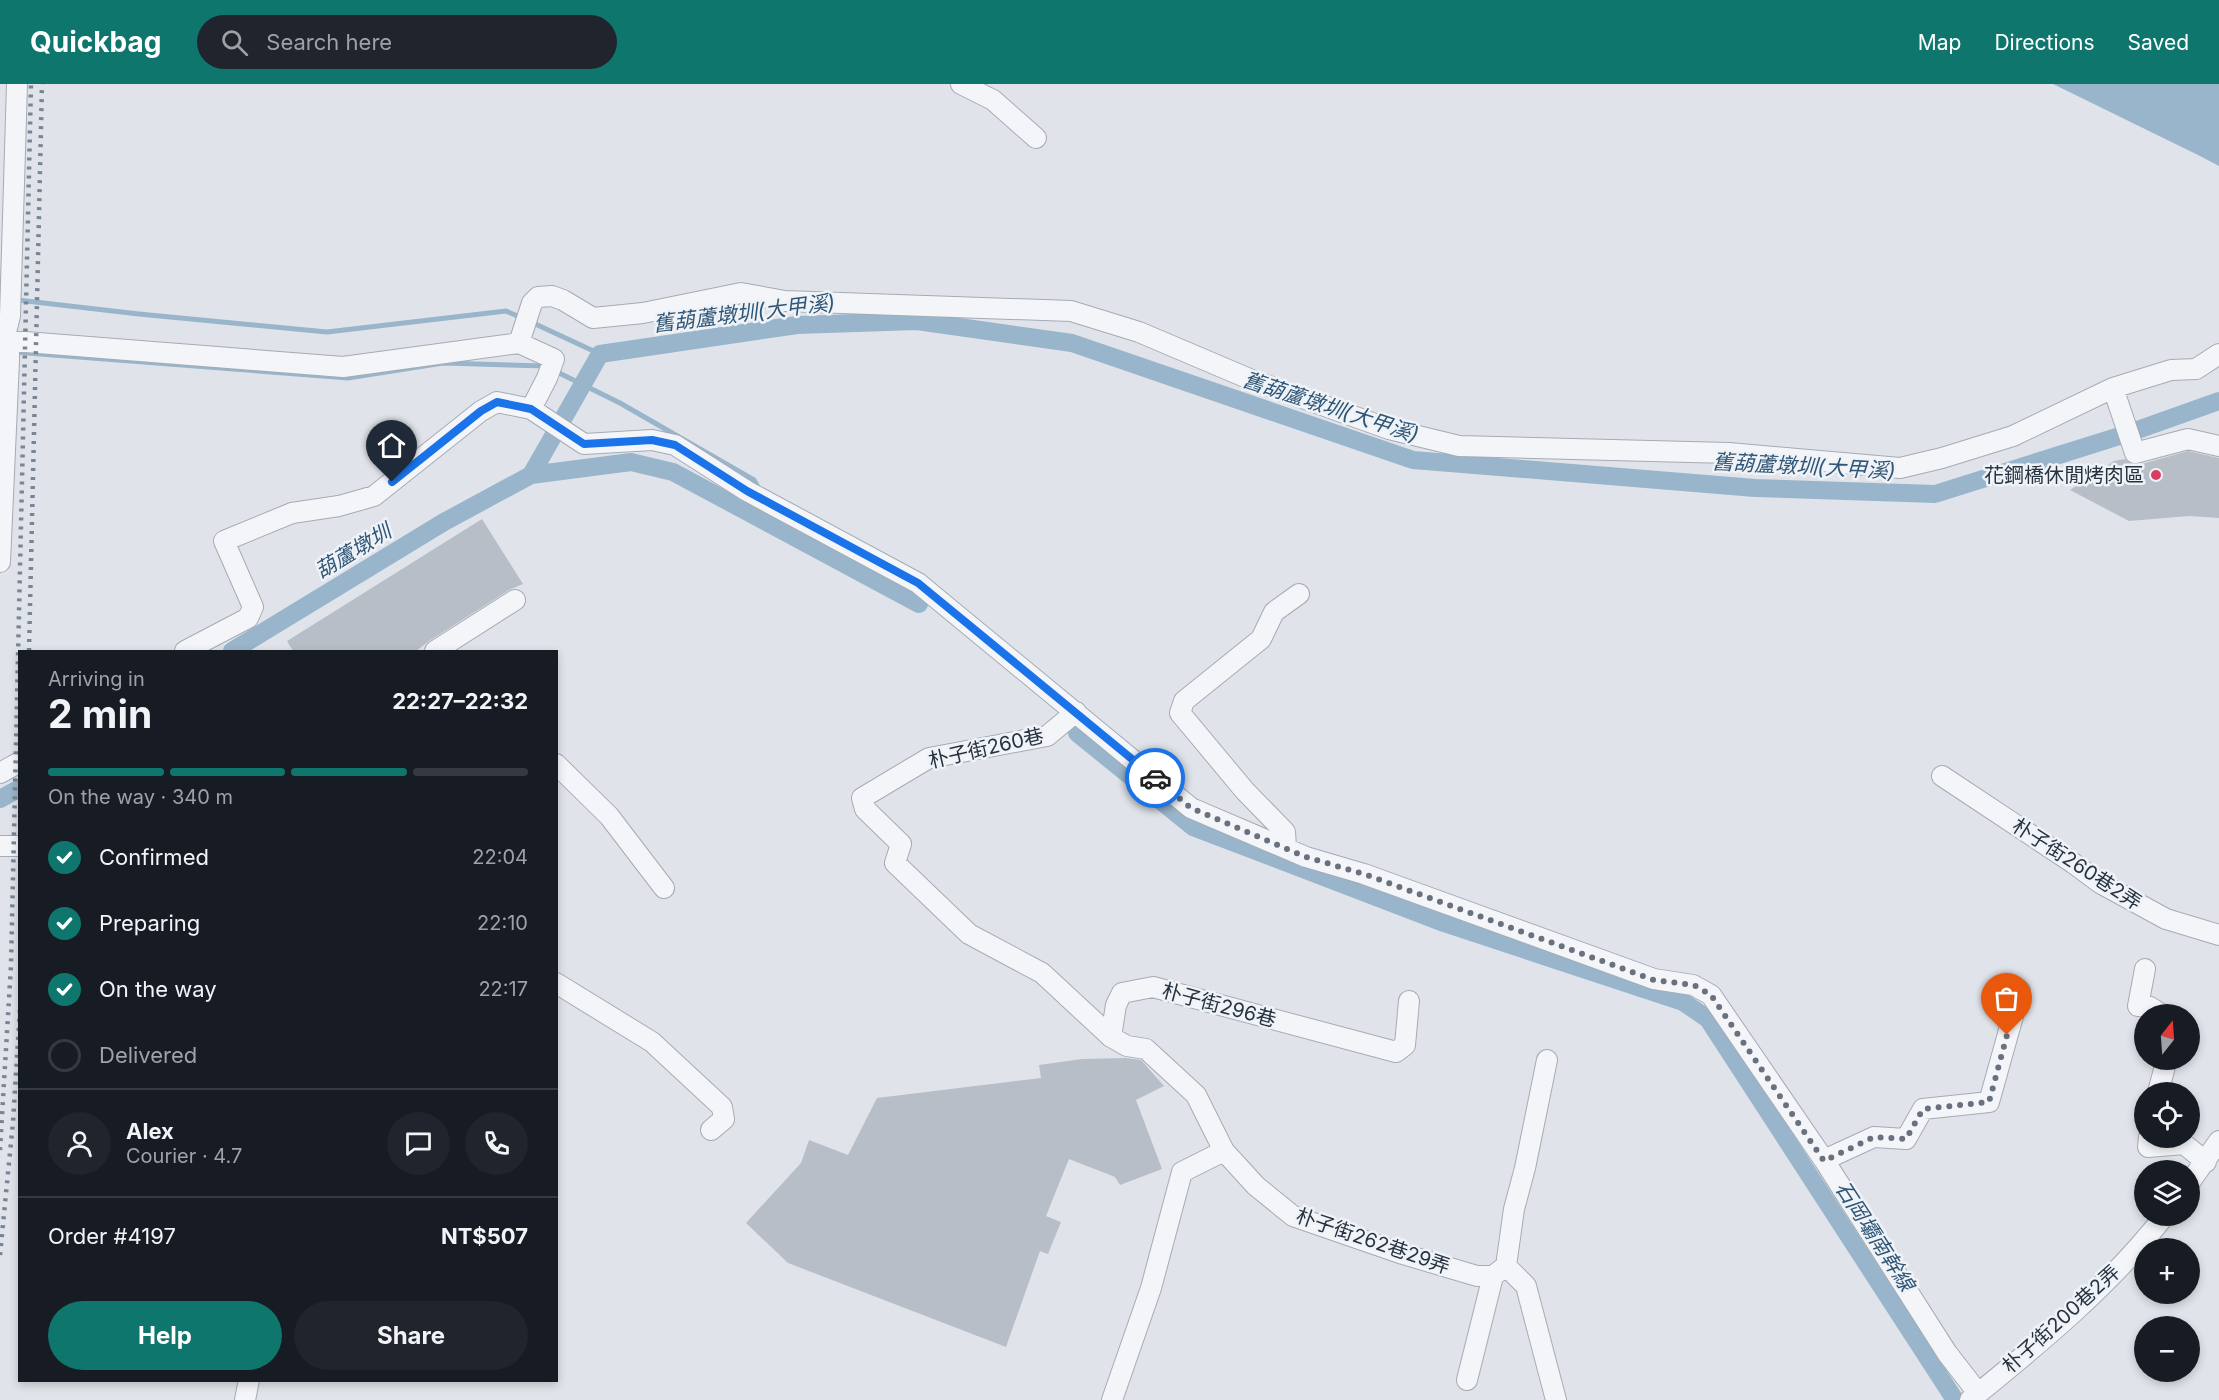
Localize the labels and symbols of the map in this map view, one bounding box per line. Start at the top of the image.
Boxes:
water label: 舊葫蘆墩圳(大甲溪) [652,289,836,337]
water label: 舊葫蘆墩圳(大甲溪) [1240,367,1422,447]
pin [366,420,417,482]
water label: 舊葫蘆墩圳(大甲溪) [1712,449,1896,483]
place label: 花鋼橋休閒烤肉區 [1984,463,2144,487]
marker: 花鋼橋休閒烤肉區 [2149,468,2163,482]
water label: 葫蘆墩圳 [311,517,398,583]
street label: 朴子街260巷 [926,723,1046,773]
courier [1125,748,1185,808]
street label: 朴子街260巷2弄 [2008,813,2146,915]
pin [1981,973,2032,1035]
street label: 朴子街296巷 [1159,978,1279,1032]
north arrow [2134,1004,2200,1070]
water label: 石岡壩南幹線 [1830,1176,1921,1297]
street label: 朴子街262巷29弄 [1293,1203,1453,1279]
street label: 朴子街200巷2弄 [1997,1260,2125,1378]

